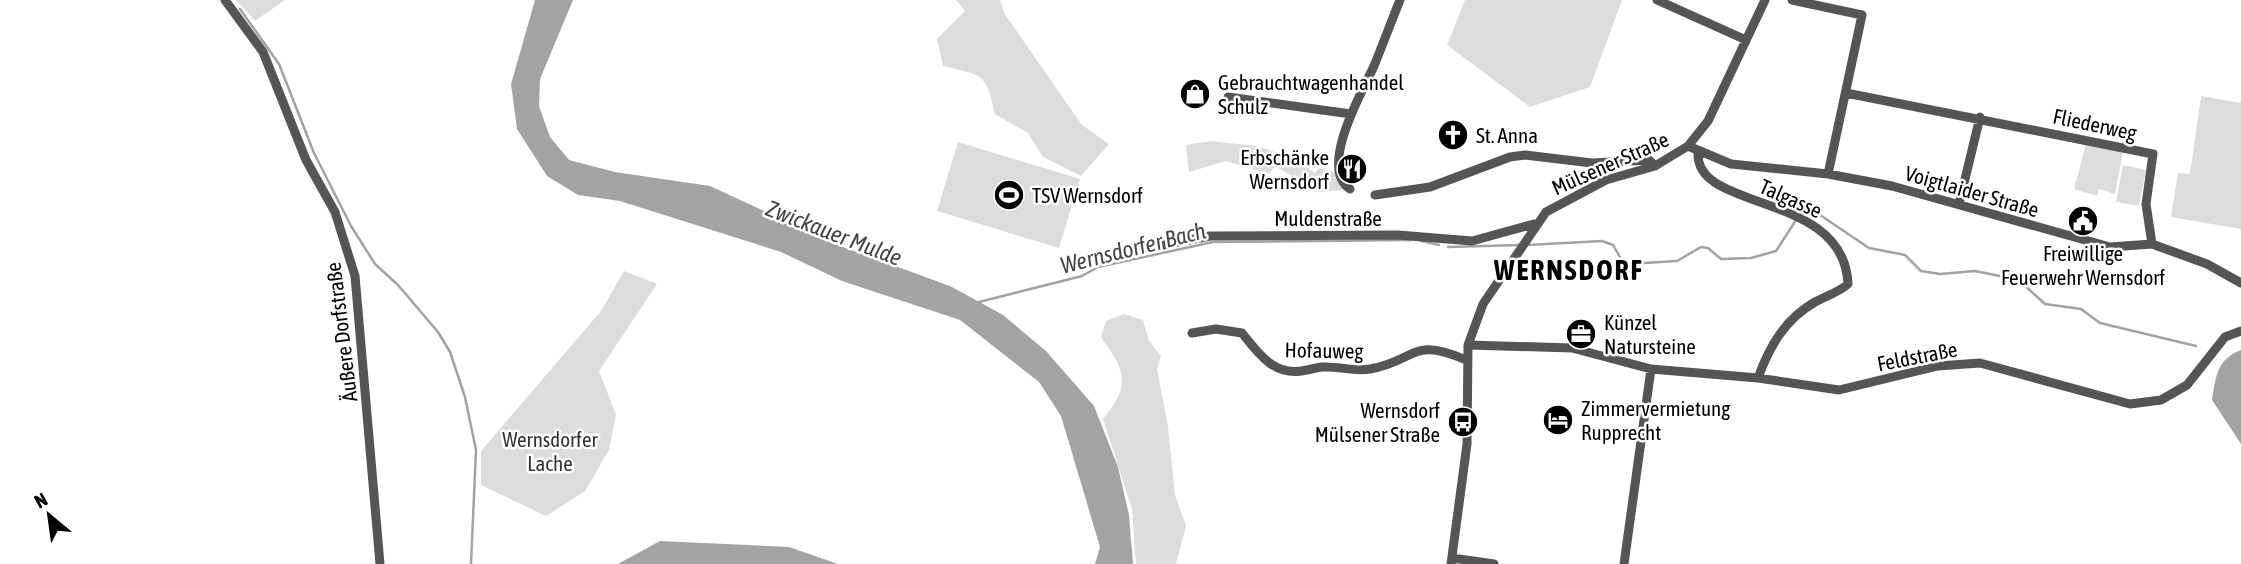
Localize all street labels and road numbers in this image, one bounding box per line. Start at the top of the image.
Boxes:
street label: Fliederweg [2051,103,2139,145]
street label: Mülsener Straße [1548,127,1672,199]
street label: Voigtlaider Straße [1902,160,2042,222]
street label: Talgasse [1756,174,1826,222]
street label: Muldenstraße [1274,206,1382,230]
street label: Äußere Dorfstraße [321,261,361,403]
street label: Feldstraße [1875,336,1959,376]
street label: Hofauweg [1284,337,1364,363]

